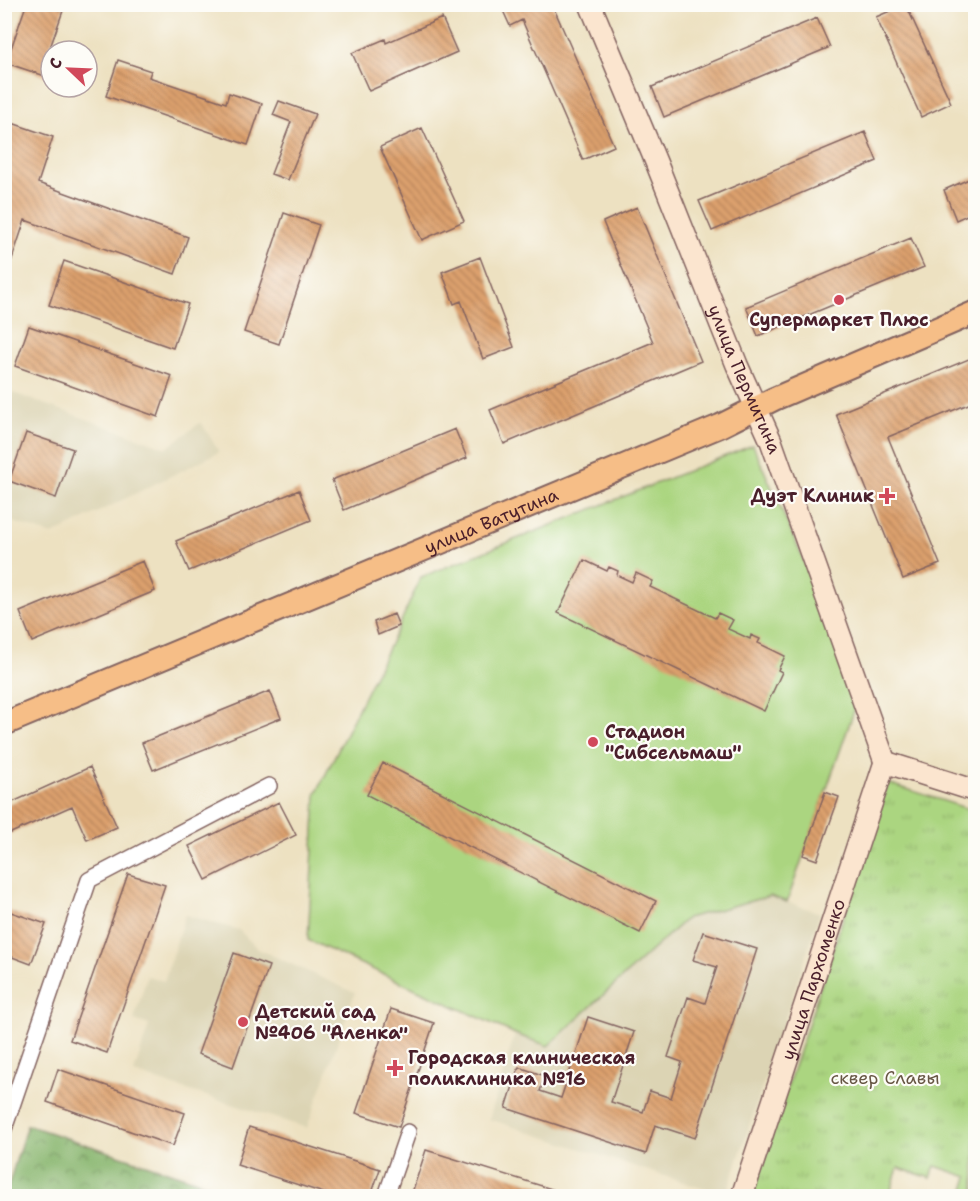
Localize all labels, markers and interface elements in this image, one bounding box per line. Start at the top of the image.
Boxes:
north arrow [39,39,99,99]
text: С [44,55,67,72]
marker: Супермаркет Плюс [832,293,846,307]
street label: улица Пермитина [702,301,787,457]
place label: Супермаркет Плюс [749,308,929,332]
street label: улица Ватутина [421,483,562,560]
place label: Дуэт Клиник [751,484,874,508]
marker: Дуэт Клиник [878,487,896,505]
place label: Стадион "Сибсельмаш" [605,720,742,765]
marker: Стадион "Сибсельмаш" [586,735,600,749]
street label: улица Пархоменко [776,896,851,1063]
place label: Детский сад №406 "Аленка" [255,1000,408,1045]
marker: Детский сад №406 "Аленка" [236,1015,250,1029]
place label: Городская клиническая поликлиника №16 [408,1046,635,1091]
marker: Городская клиническая поликлиника №16 [386,1059,404,1077]
park label: сквер Славы [830,1066,940,1090]

